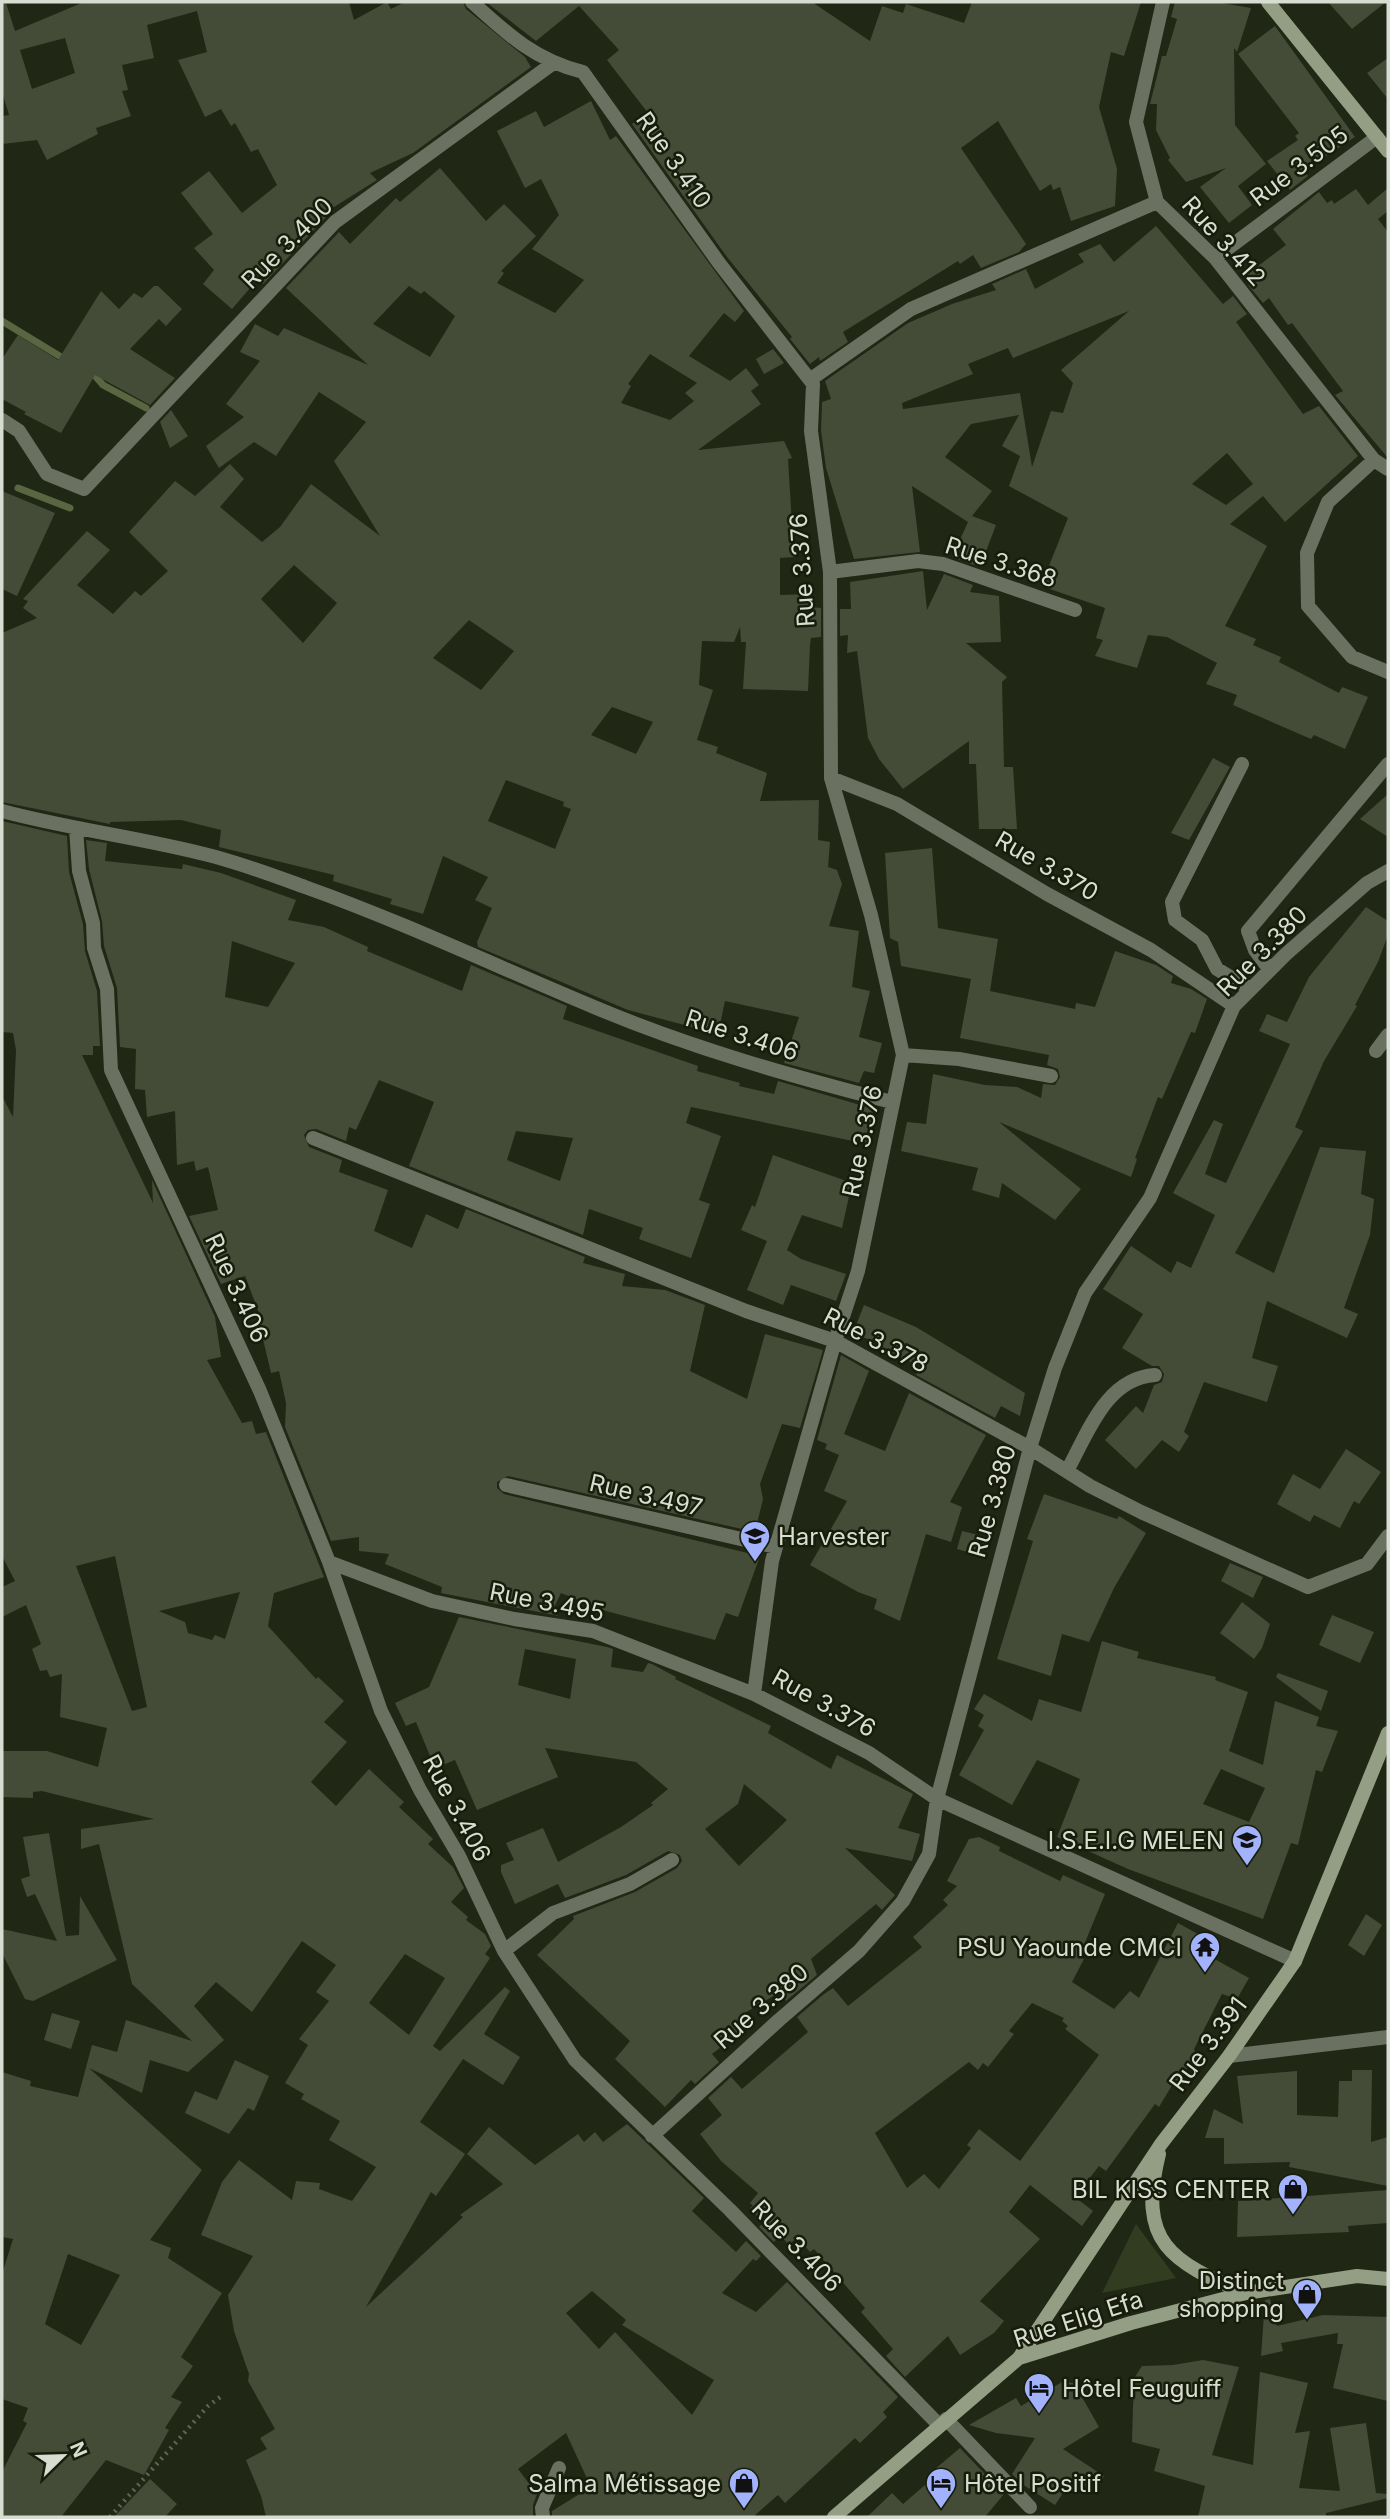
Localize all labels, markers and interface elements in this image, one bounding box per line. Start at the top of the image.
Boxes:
street label: Rue 3.410 [630,106,718,214]
street label: Rue 3.505 [1244,120,1354,212]
street label: Rue 3.412 [1176,190,1272,292]
street label: Rue 3.400 [235,191,339,295]
street label: Rue 3.376 [784,512,820,628]
street label: Rue 3.368 [942,530,1060,594]
street label: Rue 3.370 [990,825,1104,907]
street label: Rue 3.380 [1211,900,1313,1002]
street label: Rue 3.406 [682,1003,802,1067]
street label: Rue 3.376 [836,1082,888,1200]
street label: Rue 3.406 [199,1229,275,1347]
street label: Rue 3.378 [819,1301,933,1379]
street label: Rue 3.380 [962,1441,1022,1561]
street label: Rue 3.497 [587,1468,705,1522]
school or university icon: Harvester [738,1519,772,1563]
place label: Harvester [778,1522,889,1551]
street label: Rue 3.495 [487,1577,607,1627]
street label: Rue 3.376 [767,1663,881,1743]
street label: Rue 3.406 [417,1749,497,1867]
school or university icon: I.S.E.I.G MELEN [1230,1823,1264,1867]
place label: I.S.E.I.G MELEN [1048,1826,1224,1855]
temple icon: PSU Yaounde CMCI [1188,1930,1222,1974]
place label: PSU Yaounde CMCI [957,1933,1182,1962]
street label: Rue 3.380 [708,1957,814,2055]
street label: Rue 3.391 [1163,1991,1253,2097]
shop icon: BIL KISS CENTER [1276,2172,1310,2216]
place label: BIL KISS CENTER [1072,2175,1270,2204]
street label: Rue 3.406 [746,2194,848,2298]
place label: Distinct shopping [1179,2266,1284,2323]
shop icon: Distinct shopping [1290,2277,1324,2321]
street label: Rue Elig Efa [1010,2284,1146,2354]
hotel icon: Hôtel Feuguiff [1022,2371,1056,2415]
place label: Hôtel Feuguiff [1062,2374,1221,2403]
north arrow [28,2421,98,2491]
text: N [65,2438,92,2461]
shop icon: Salma Métissage [727,2466,761,2510]
hotel icon: Hôtel Positif [924,2466,958,2510]
place label: Salma Métissage [528,2469,721,2498]
place label: Hôtel Positif [964,2469,1101,2498]

